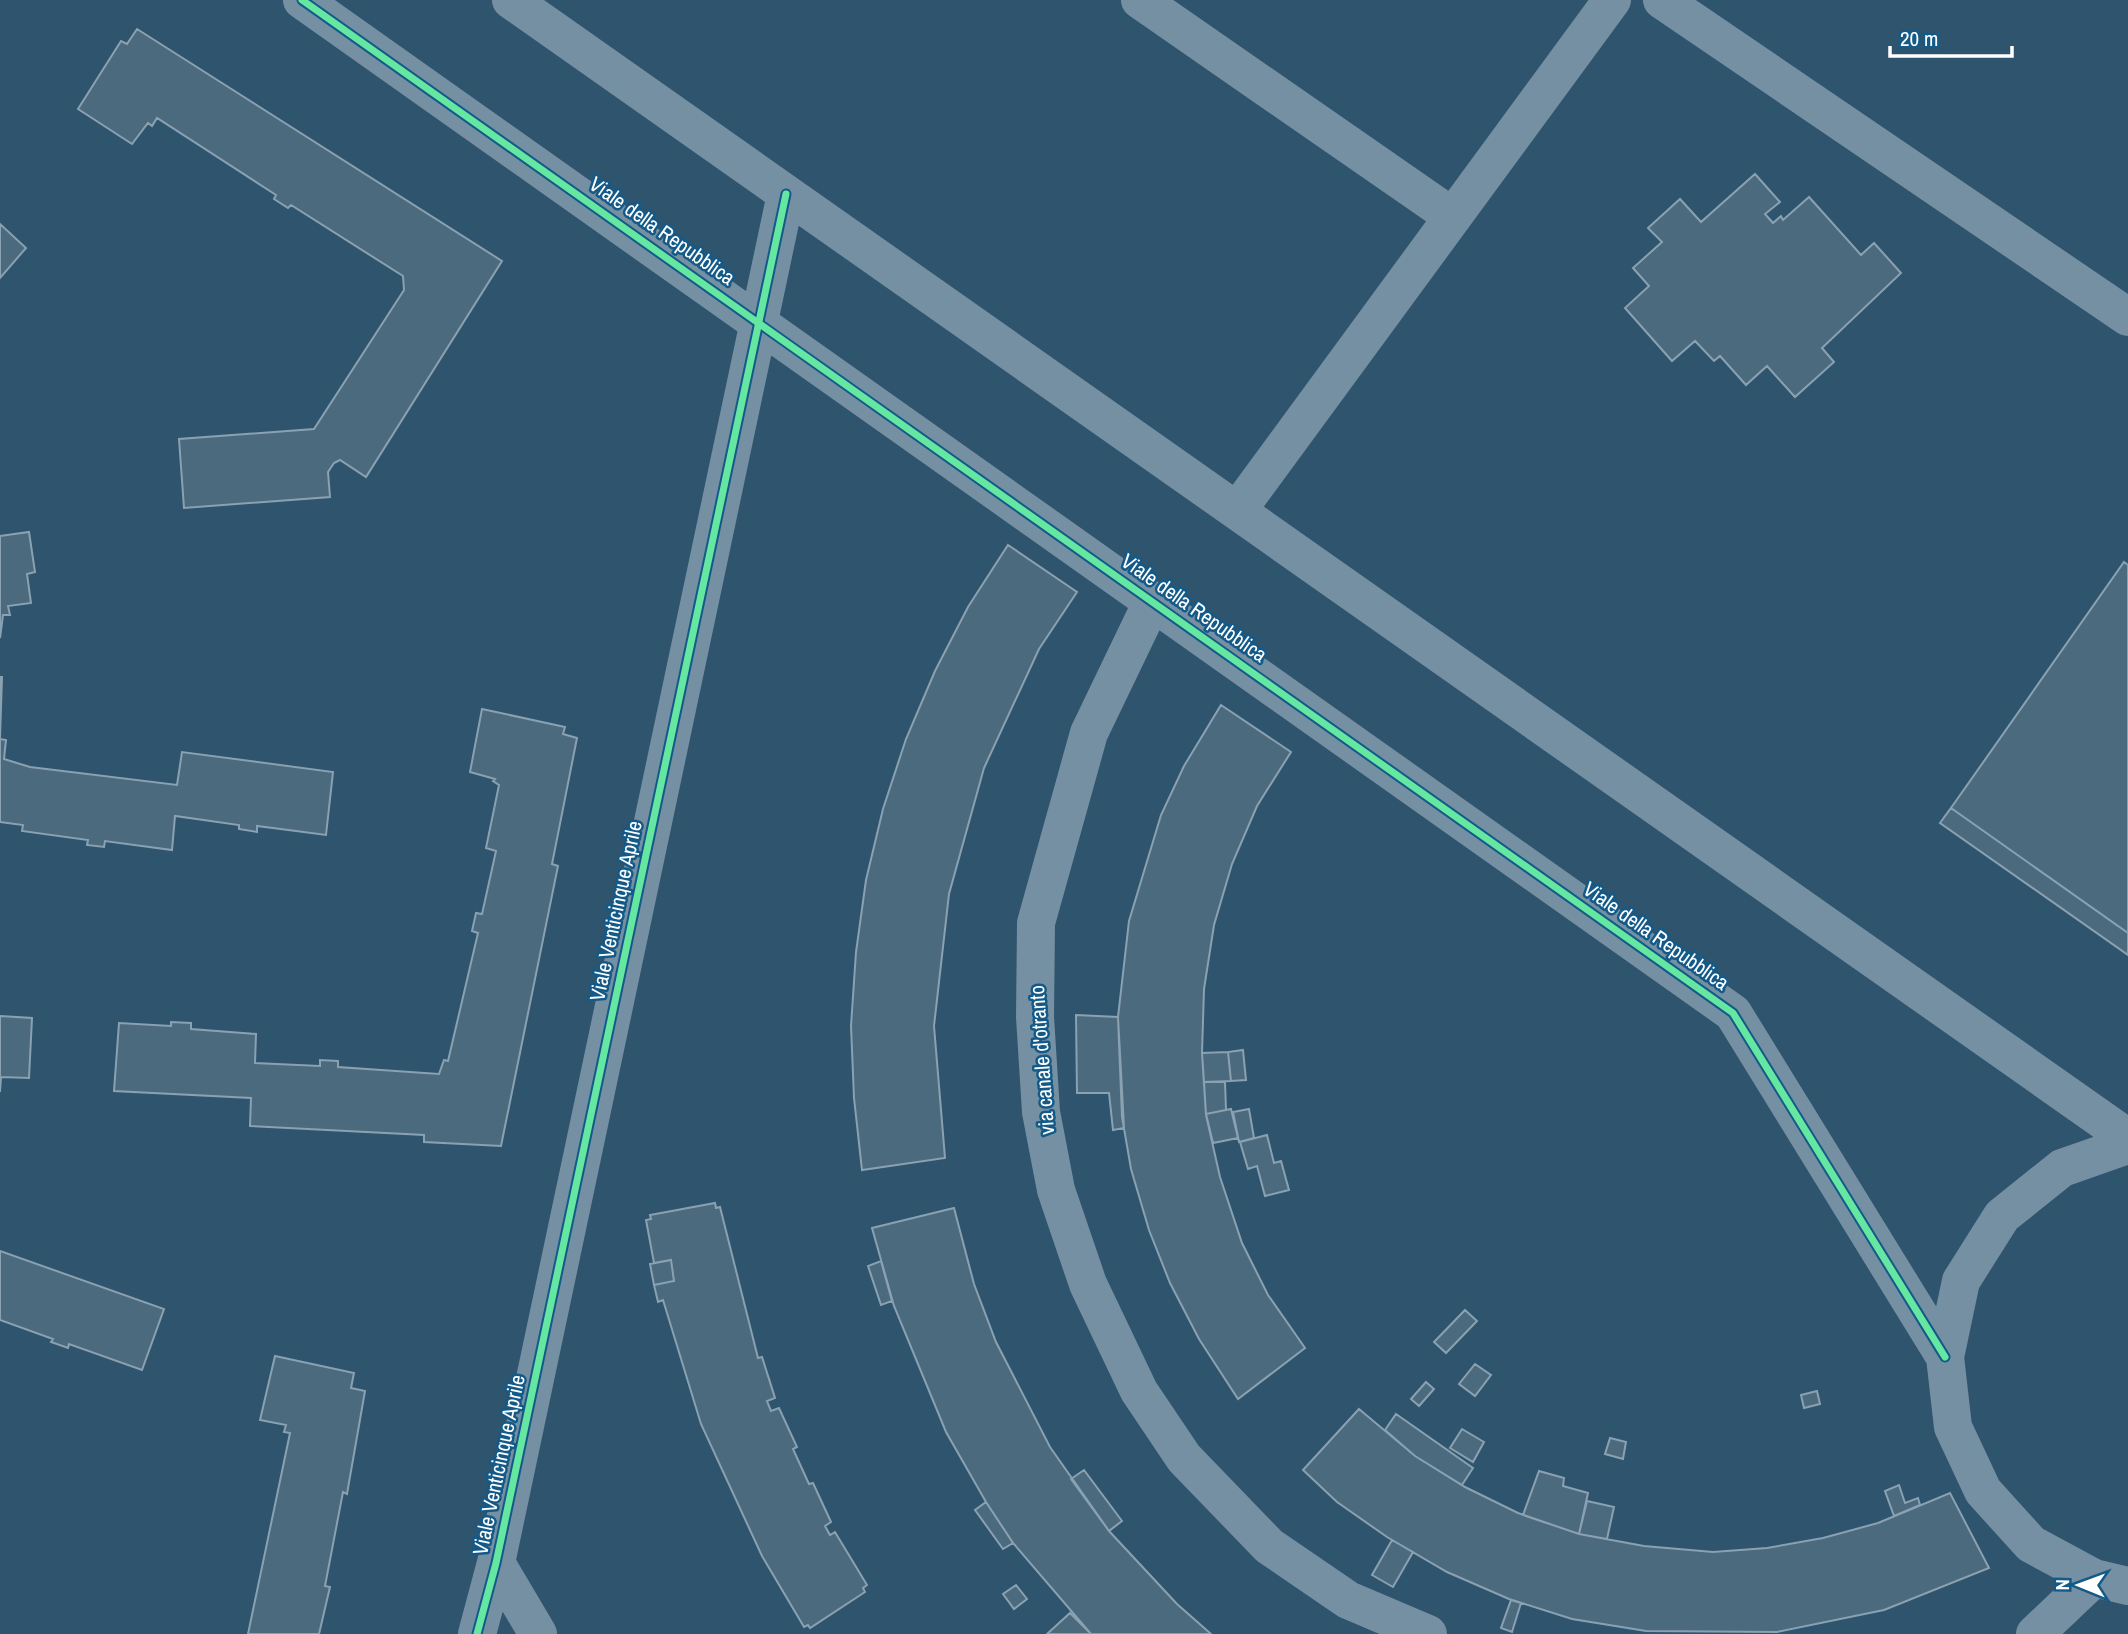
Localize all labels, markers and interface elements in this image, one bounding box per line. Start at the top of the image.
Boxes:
scale bar [1890,14,2012,58]
text: 20 m [1900,24,1938,53]
street label: Viale della Repubblica [584,169,741,292]
street label: Viale della Repubblica [1116,546,1273,669]
street label: Viale Venticinque Aprile [582,818,649,1004]
street label: Viale della Repubblica [1578,874,1735,997]
street label: via canale d'otranto [1022,984,1061,1136]
street label: Viale Venticinque Aprile [465,1372,532,1558]
north arrow [2044,1550,2114,1620]
text: N [2049,1579,2075,1591]

